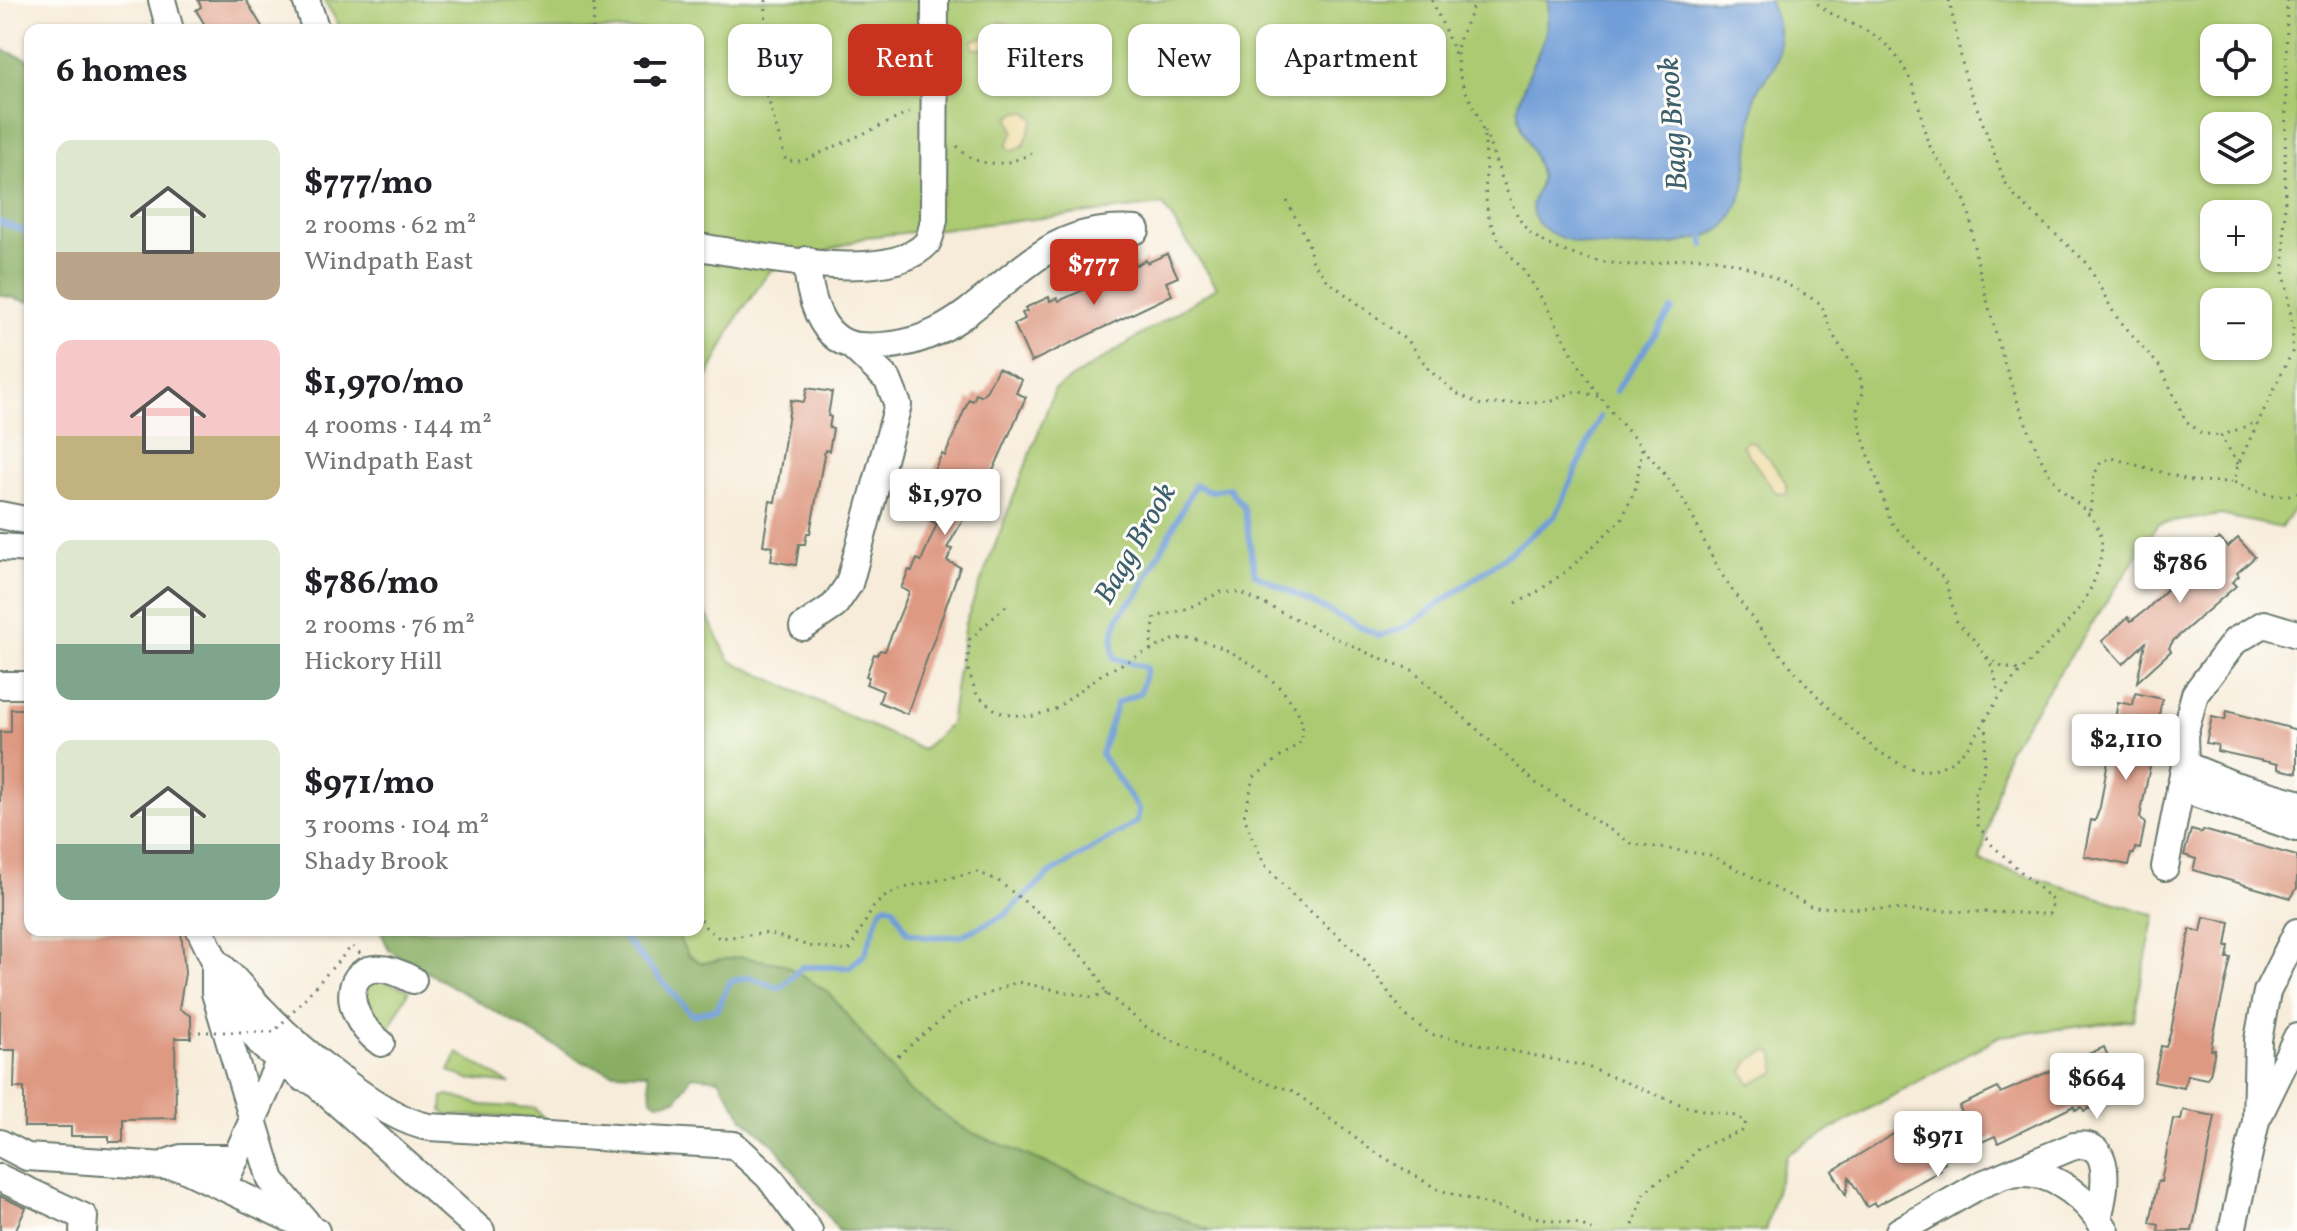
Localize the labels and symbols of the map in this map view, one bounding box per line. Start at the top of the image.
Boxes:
water label: Bagg Brook [1648,56,1700,192]
pin: $777 [1047,239,1141,307]
pin: $1,970 [880,469,1010,537]
water label: Bagg Brook [1084,475,1188,612]
pin: $786 [2133,537,2227,605]
pin: $2,110 [2061,714,2191,782]
pin: $664 [2050,1053,2144,1121]
pin: $971 [1891,1111,1985,1179]

